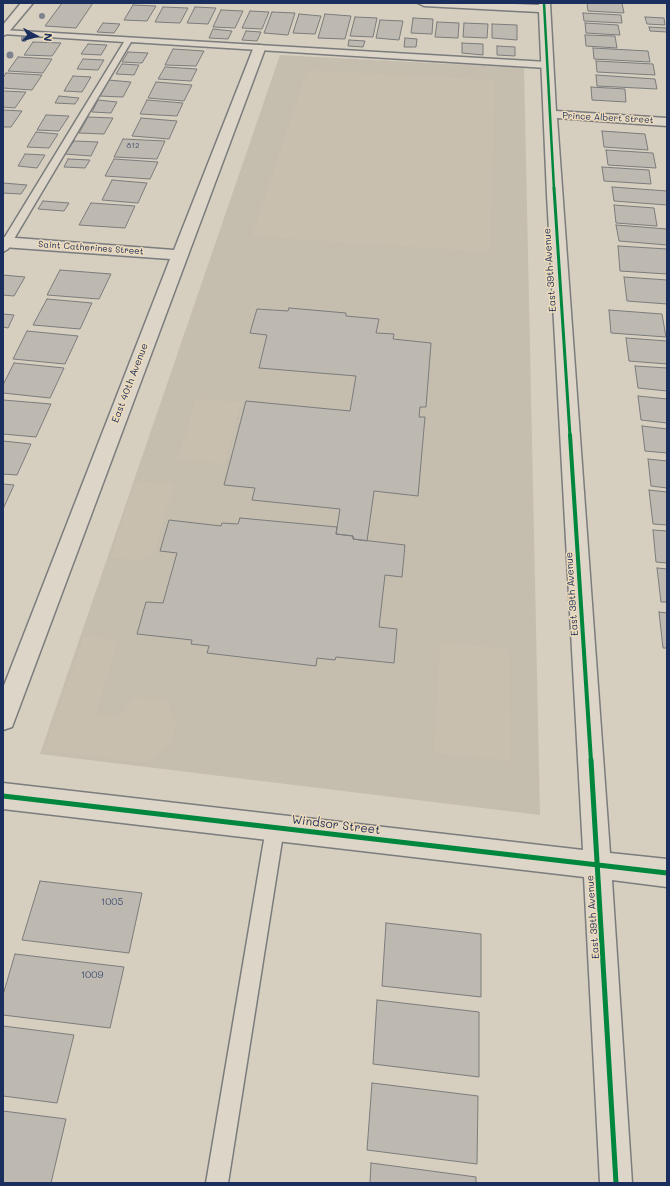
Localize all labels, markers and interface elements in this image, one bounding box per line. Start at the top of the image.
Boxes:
north arrow [16,16,56,56]
text: N [41,32,56,42]
street label: Prince Albert Street [562,110,654,126]
house number: 812 [127,141,139,151]
street label: East 39th Avenue [541,228,559,312]
street label: Saint Catherines Street [38,239,144,257]
street label: East 40th Avenue [109,341,151,425]
street label: East 39th Avenue [563,552,581,636]
street label: Windsor Street [291,812,381,838]
street label: East 39th Avenue [584,875,602,959]
house number: 1005 [101,896,123,908]
house number: 1009 [81,969,103,981]

